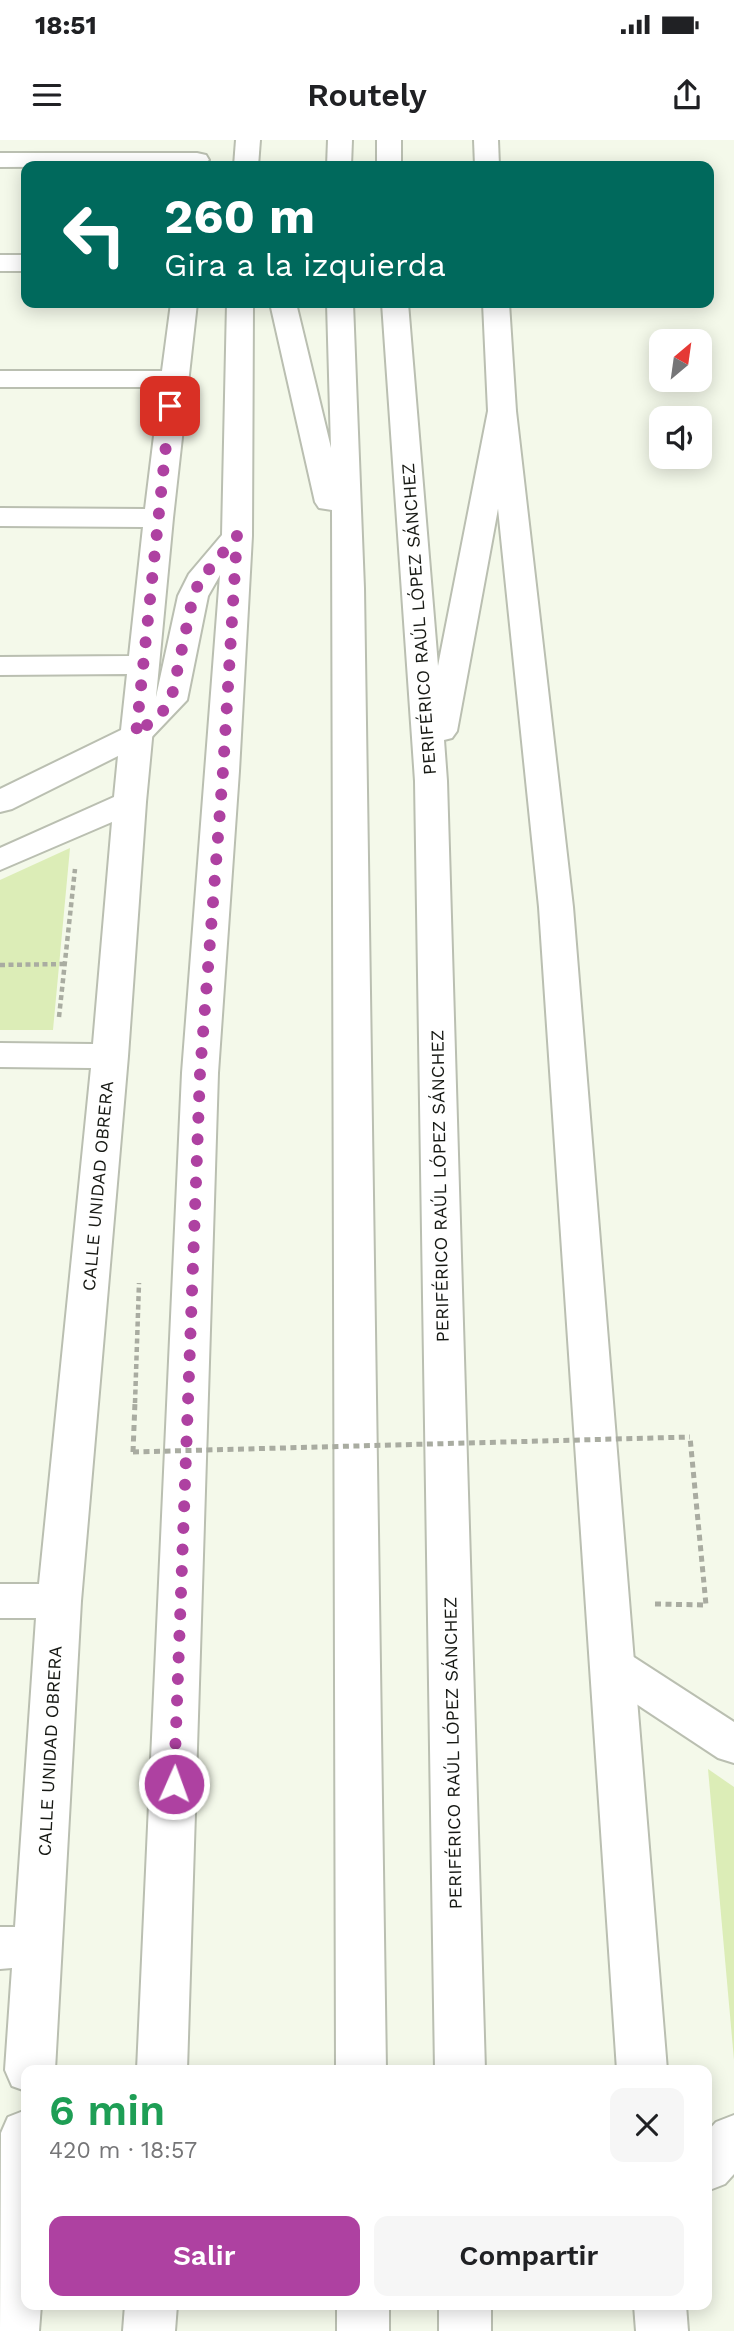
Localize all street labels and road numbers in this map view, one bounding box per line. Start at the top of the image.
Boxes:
street label: PERIFÉRICO RAÚL LÓPEZ SÁNCHEZ [397,462,440,776]
street label: PERIFÉRICO RAÚL LÓPEZ SÁNCHEZ [426,1029,453,1343]
street label: CALLE UNIDAD OBRERA [78,1080,117,1292]
street label: PERIFÉRICO RAÚL LÓPEZ SÁNCHEZ [439,1596,466,1910]
street label: CALLE UNIDAD OBRERA [33,1645,66,1857]

